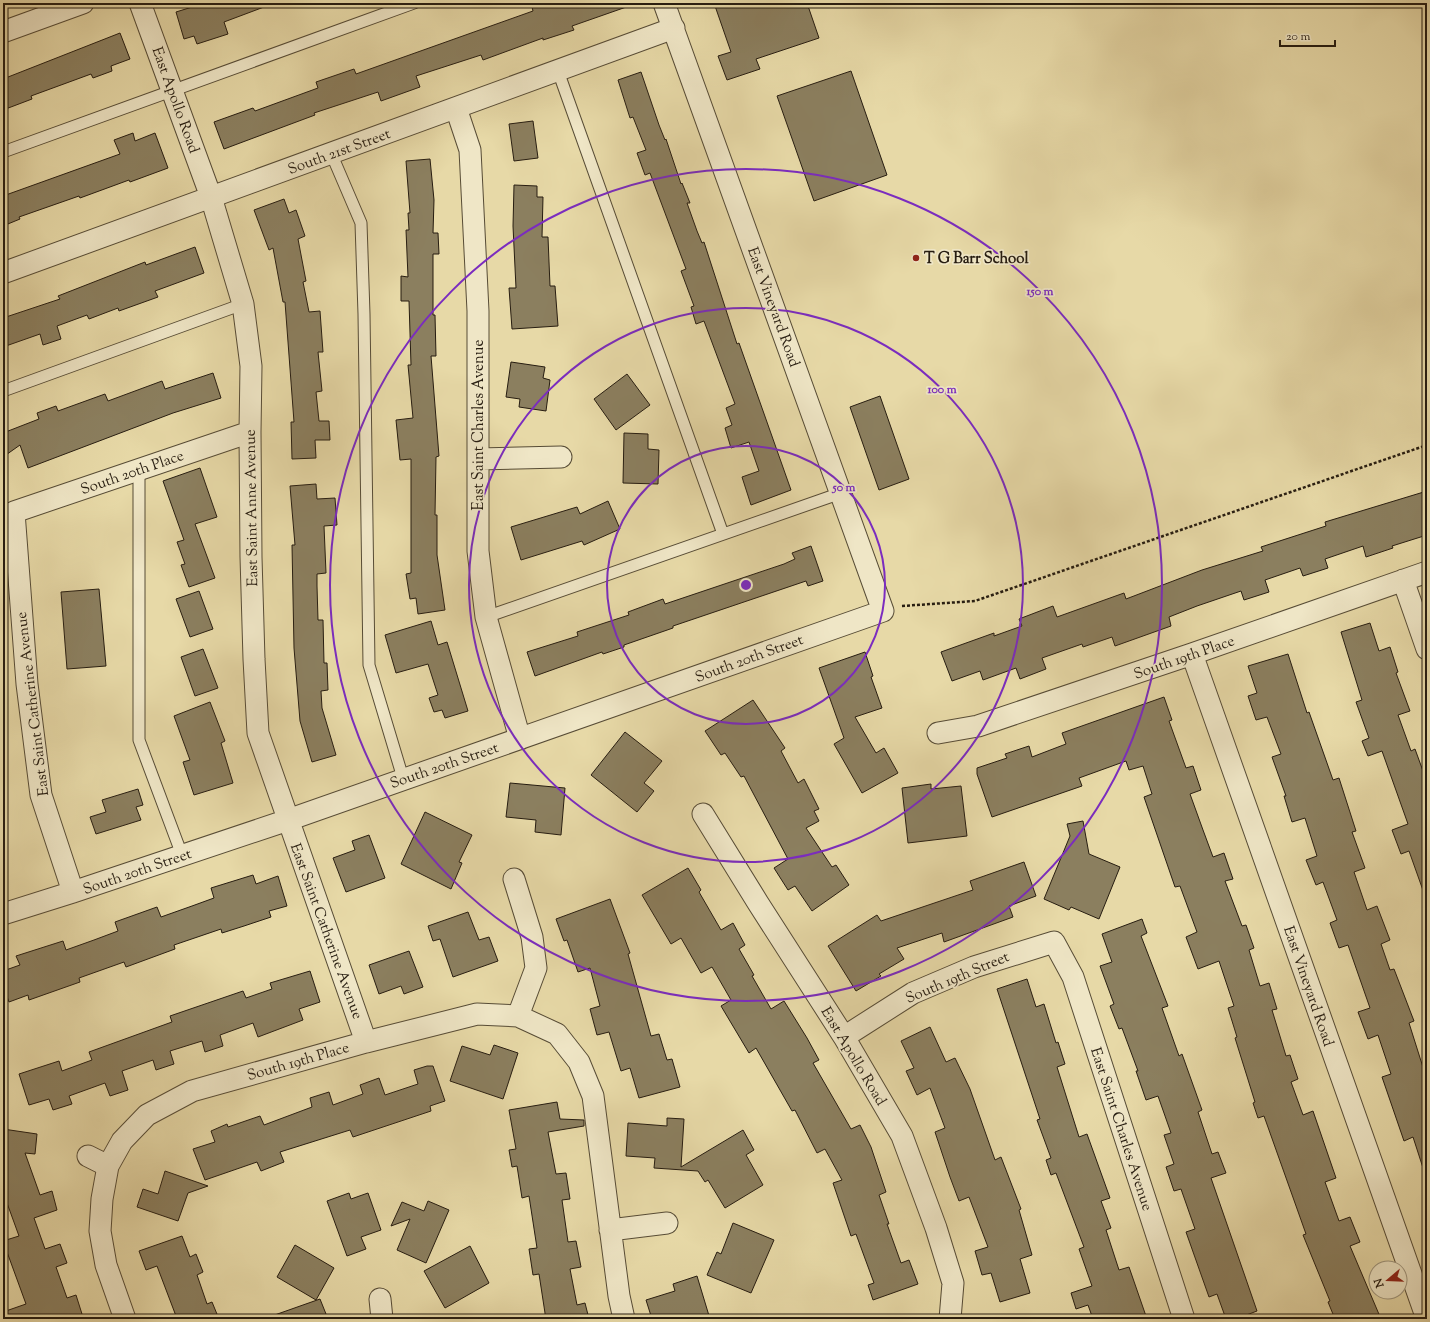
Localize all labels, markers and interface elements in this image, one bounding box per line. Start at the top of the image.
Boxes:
scale bar [1280,22,1335,48]
text: 20 m [1286,28,1311,46]
street label: East Apollo Road [146,44,204,157]
street label: South 21st Street [285,124,394,181]
street label: East Vineyard Road [741,245,804,371]
place label: T G Barr School [924,249,1029,270]
marker: T G Barr School [911,253,921,263]
text: 150 m [1025,283,1054,301]
street label: East Saint Charles Avenue [469,340,490,510]
text: 100 m [926,381,957,399]
street label: East Saint Anne Avenue [241,429,264,587]
street label: South 20th Place [78,446,187,501]
text: 50 m [832,479,856,497]
centre of rings [739,578,753,592]
street label: East Saint Catherine Avenue [12,610,55,797]
street label: South 20th Street [693,630,807,689]
street label: South 19th Place [1131,631,1238,685]
street label: South 20th Street [387,738,502,795]
street label: East Saint Catherine Avenue [284,841,367,1022]
street label: South 20th Street [80,844,195,901]
street label: East Vineyard Road [1277,923,1338,1050]
street label: South 19th Street [902,947,1013,1010]
street label: East Apollo Road [815,1003,891,1111]
street label: South 19th Place [245,1038,352,1087]
street label: East Saint Charles Avenue [1084,1045,1157,1214]
north arrow [1368,1260,1408,1300]
text: N [1370,1276,1389,1291]

